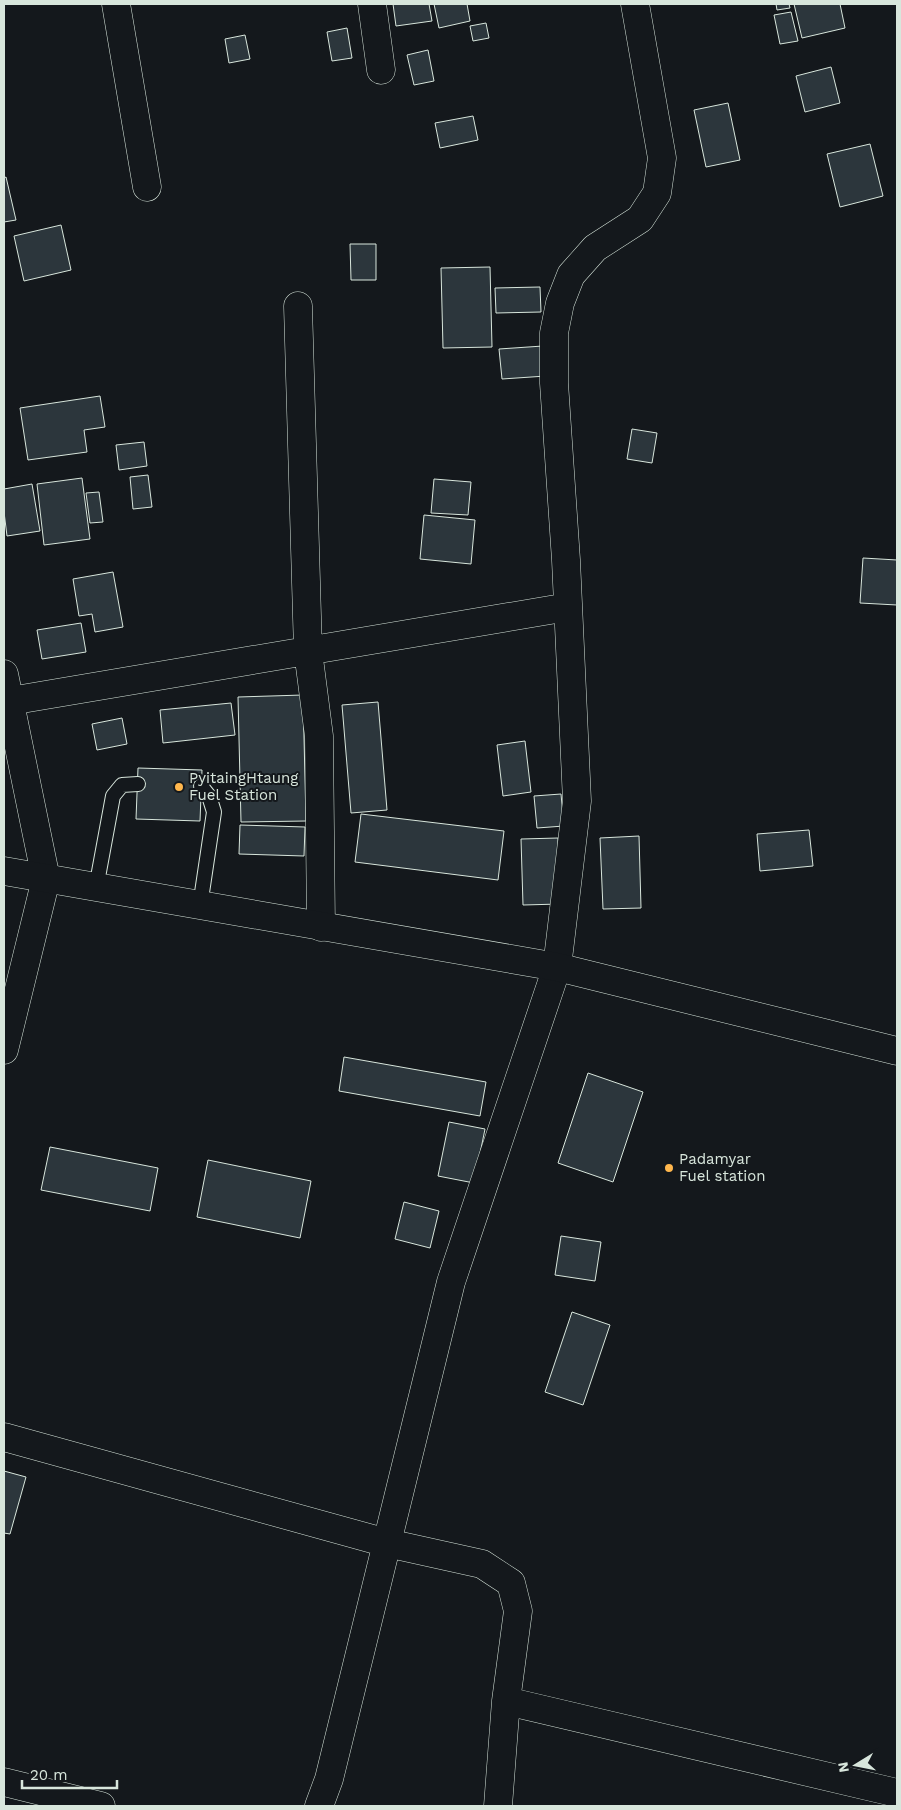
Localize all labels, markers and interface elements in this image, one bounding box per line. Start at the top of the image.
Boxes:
place label: PyitaingHtaung Fuel Station [189,769,298,804]
marker: PyitaingHtaung Fuel Station [173,781,185,793]
place label: Padamyar Fuel station [679,1150,766,1185]
marker: Padamyar Fuel station [663,1162,675,1174]
north arrow [831,1740,881,1790]
scale bar [22,1758,118,1790]
text: N [834,1761,852,1774]
text: 20 m [30,1766,68,1784]

